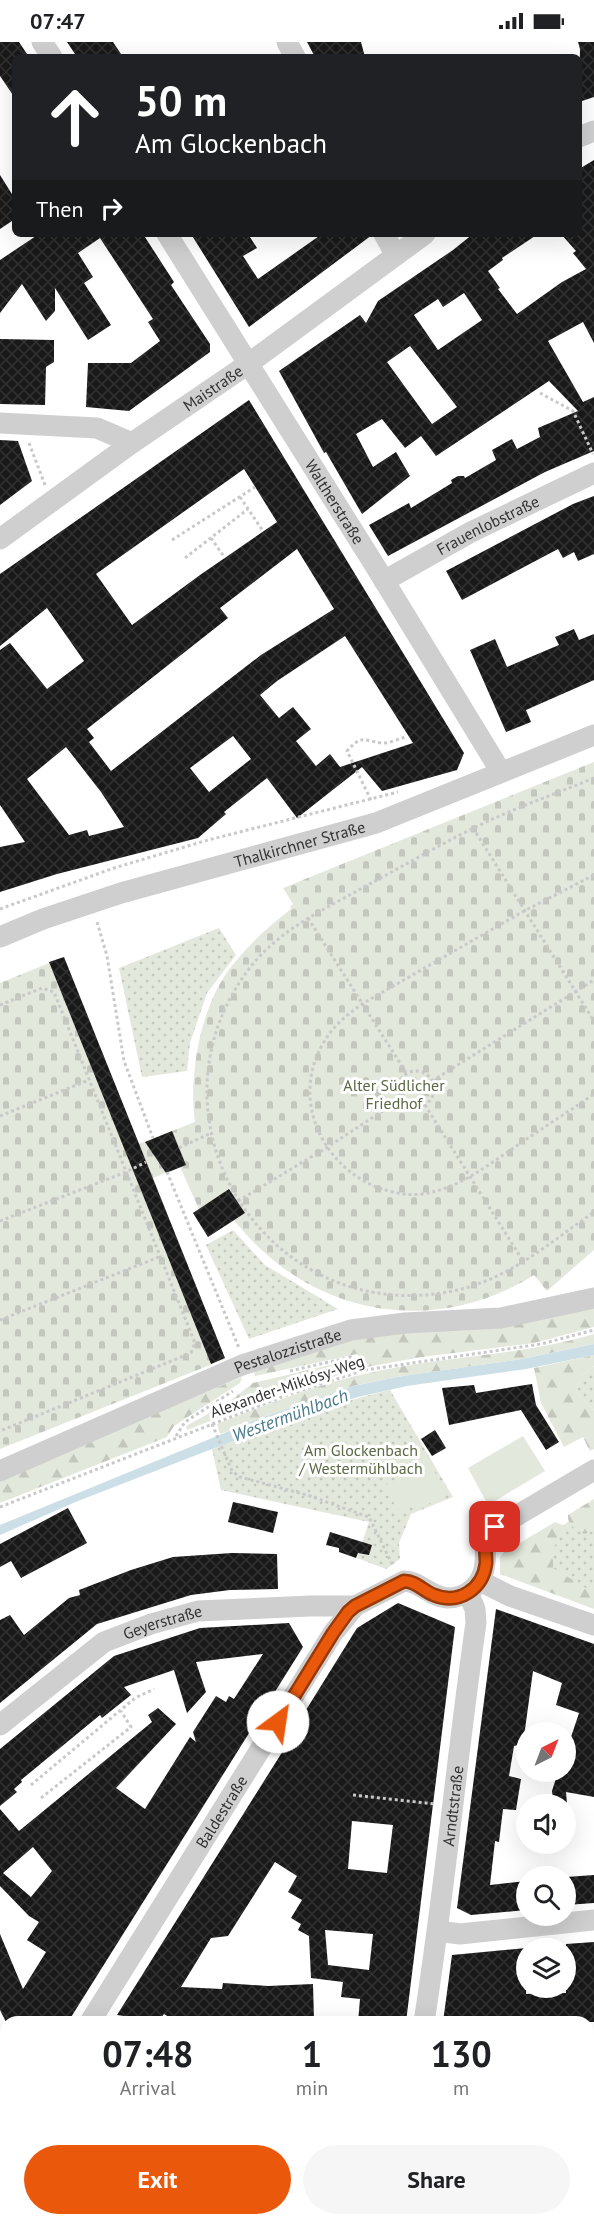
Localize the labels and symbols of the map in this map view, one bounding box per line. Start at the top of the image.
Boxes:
street label: Maistraße [179,361,247,415]
street label: Waltherstraße [301,456,369,548]
street label: Frauenlobstraße [433,491,542,559]
street label: Thalkirchner Straße [232,816,367,872]
park label: Alter Südlicher Friedhof [343,1075,445,1113]
street label: Pestalozzistraße [231,1324,344,1377]
street label: Alexander-Miklósy-Weg [207,1350,367,1422]
water label: Westermühlbach [229,1383,351,1447]
park label: Am Glockenbach / Westermühlbach [298,1440,423,1478]
pin [469,1501,520,1552]
street label: Geyerstraße [120,1600,204,1644]
position arrow [246,1690,310,1754]
north arrow [516,1722,576,1782]
street label: Arndtstraße [438,1765,467,1847]
street label: Baldestraße [191,1772,252,1852]

